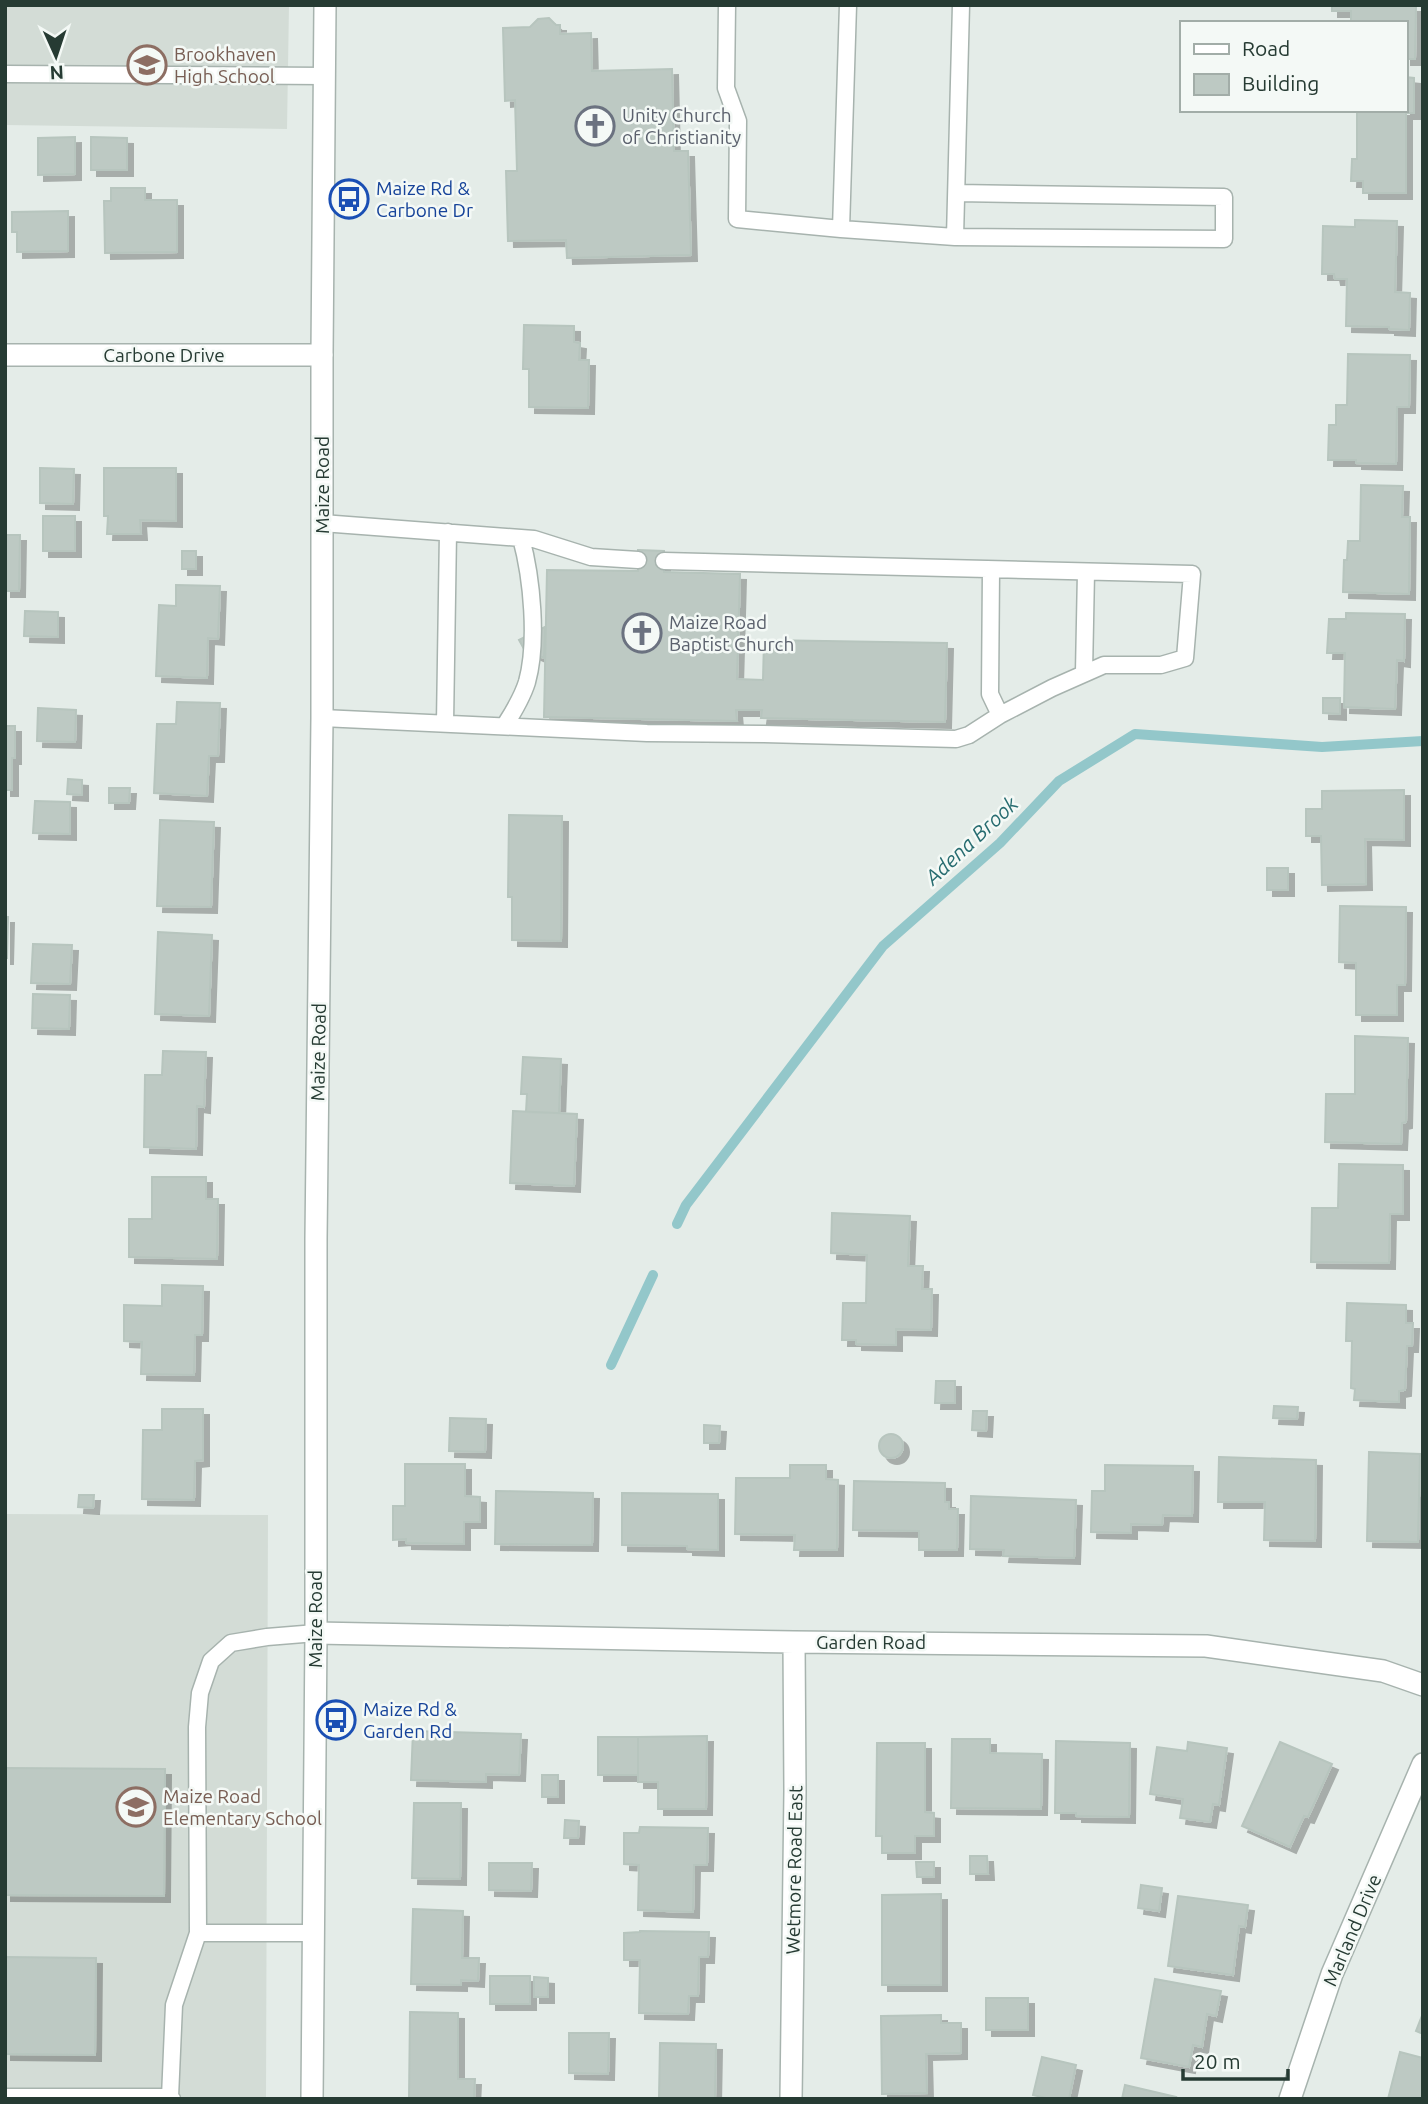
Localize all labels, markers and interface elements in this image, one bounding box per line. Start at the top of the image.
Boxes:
north arrow [21,21,91,91]
legend [1180,21,1407,112]
text: Road [1242,36,1290,60]
place label: Brookhaven High School [174,43,276,87]
school or university icon: Brookhaven High School [126,44,168,86]
text: N [49,62,65,84]
text: Building [1242,71,1319,95]
place label: Unity Church of Christianity [622,104,741,148]
church icon: Unity Church of Christianity [574,105,616,147]
place label: Maize Rd & Carbone Dr [376,177,473,221]
bus stop icon: Maize Rd & Carbone Dr [328,178,370,220]
street label: Carbone Drive [103,344,225,366]
street label: Maize Road [311,436,333,534]
place label: Maize Road Baptist Church [669,611,794,655]
church icon: Maize Road Baptist Church [621,612,663,654]
water label: Adena Brook [919,791,1023,890]
street label: Maize Road [306,1003,330,1101]
street label: Maize Road [304,1570,326,1668]
street label: Garden Road [816,1631,926,1653]
place label: Maize Rd & Garden Rd [363,1698,458,1742]
bus stop icon: Maize Rd & Garden Rd [315,1699,357,1741]
place label: Maize Road Elementary School [163,1785,322,1829]
street label: Wetmore Road East [782,1785,806,1955]
school or university icon: Maize Road Elementary School [115,1786,157,1828]
street label: Marland Drive [1319,1871,1385,1989]
scale bar [1183,2038,1288,2082]
text: 20 m [1194,2049,1241,2073]

